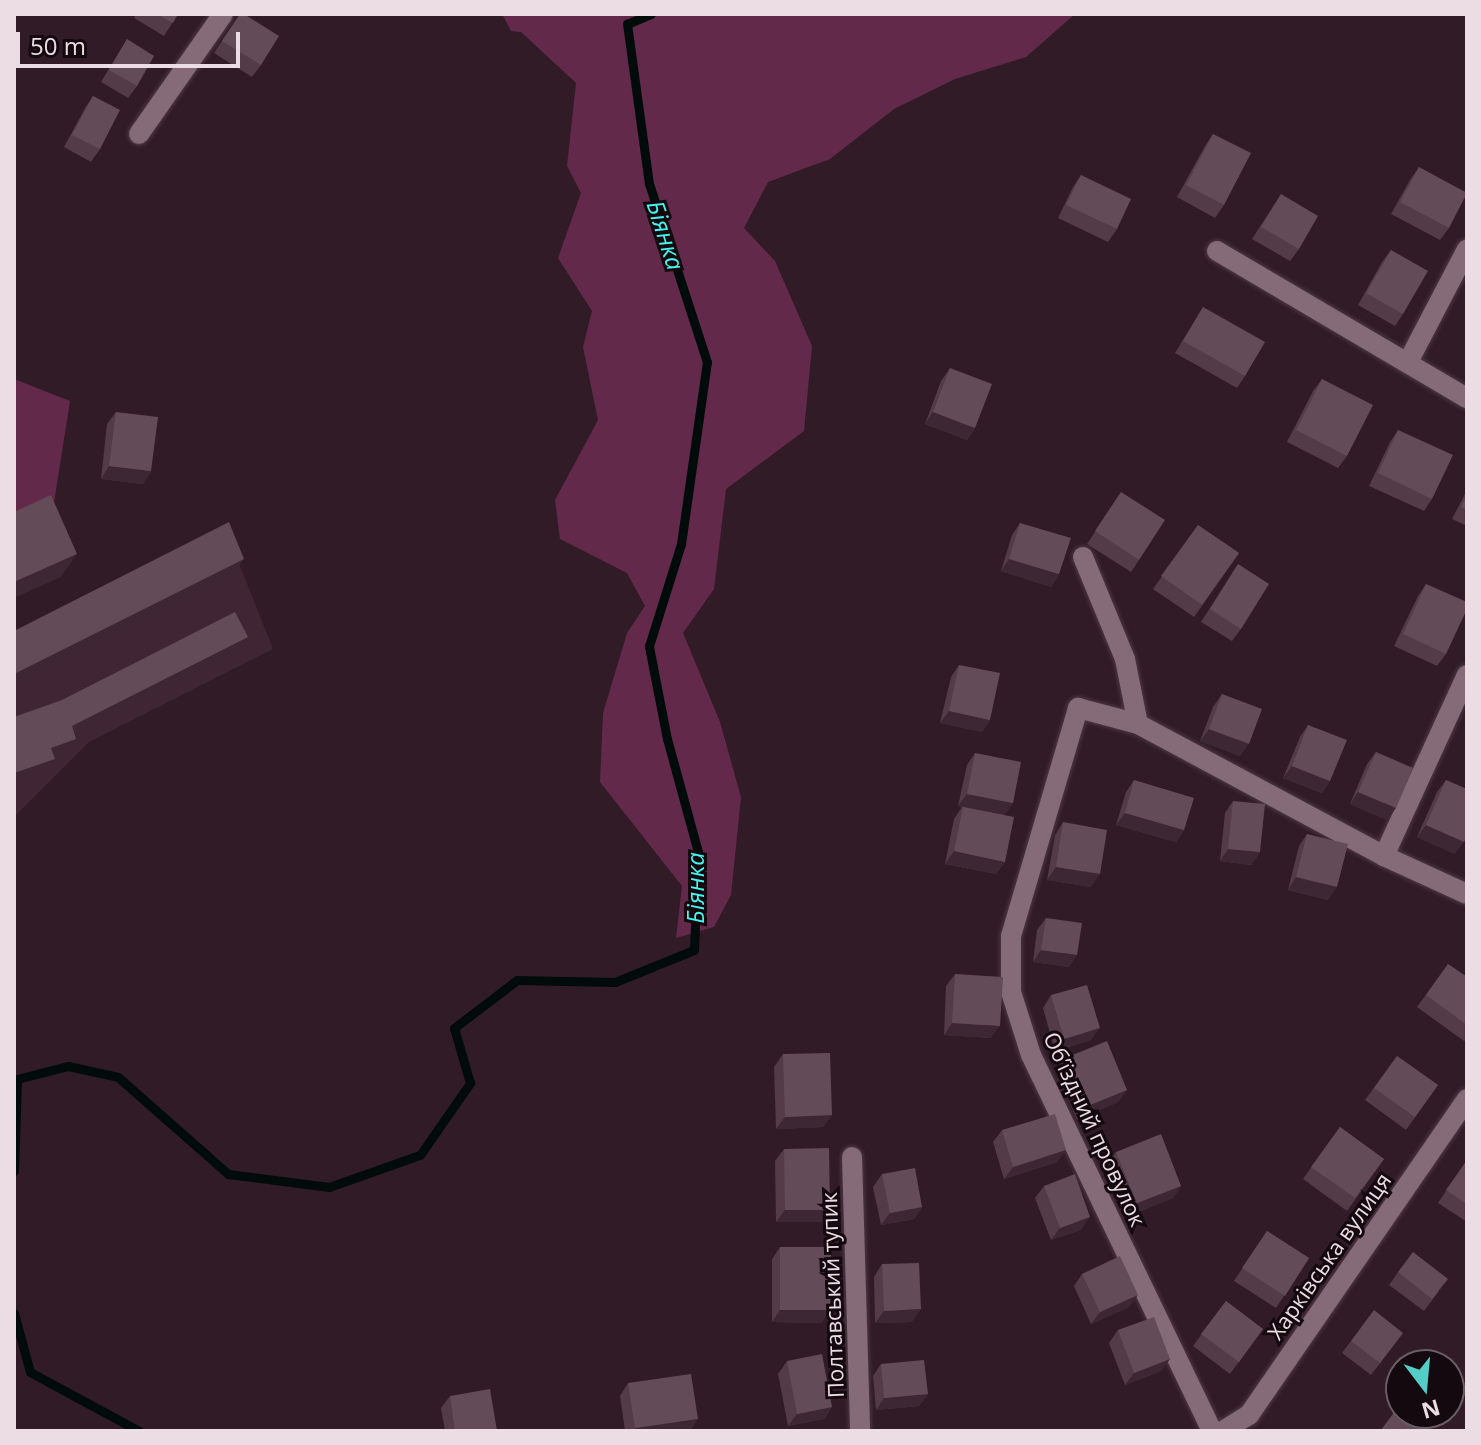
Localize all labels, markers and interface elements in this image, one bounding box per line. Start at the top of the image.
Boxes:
scale bar [20,16,244,66]
text: 50 m [30,29,86,62]
water label: Біянка [641,196,691,274]
water label: Біянка [681,852,709,924]
street label: Обʼїздний провулок [1038,1028,1152,1230]
street label: Харківська вулиця [1262,1168,1396,1344]
street label: Полтавський тупик [815,1192,849,1398]
north arrow [1385,1349,1465,1429]
text: N [1418,1393,1444,1427]

